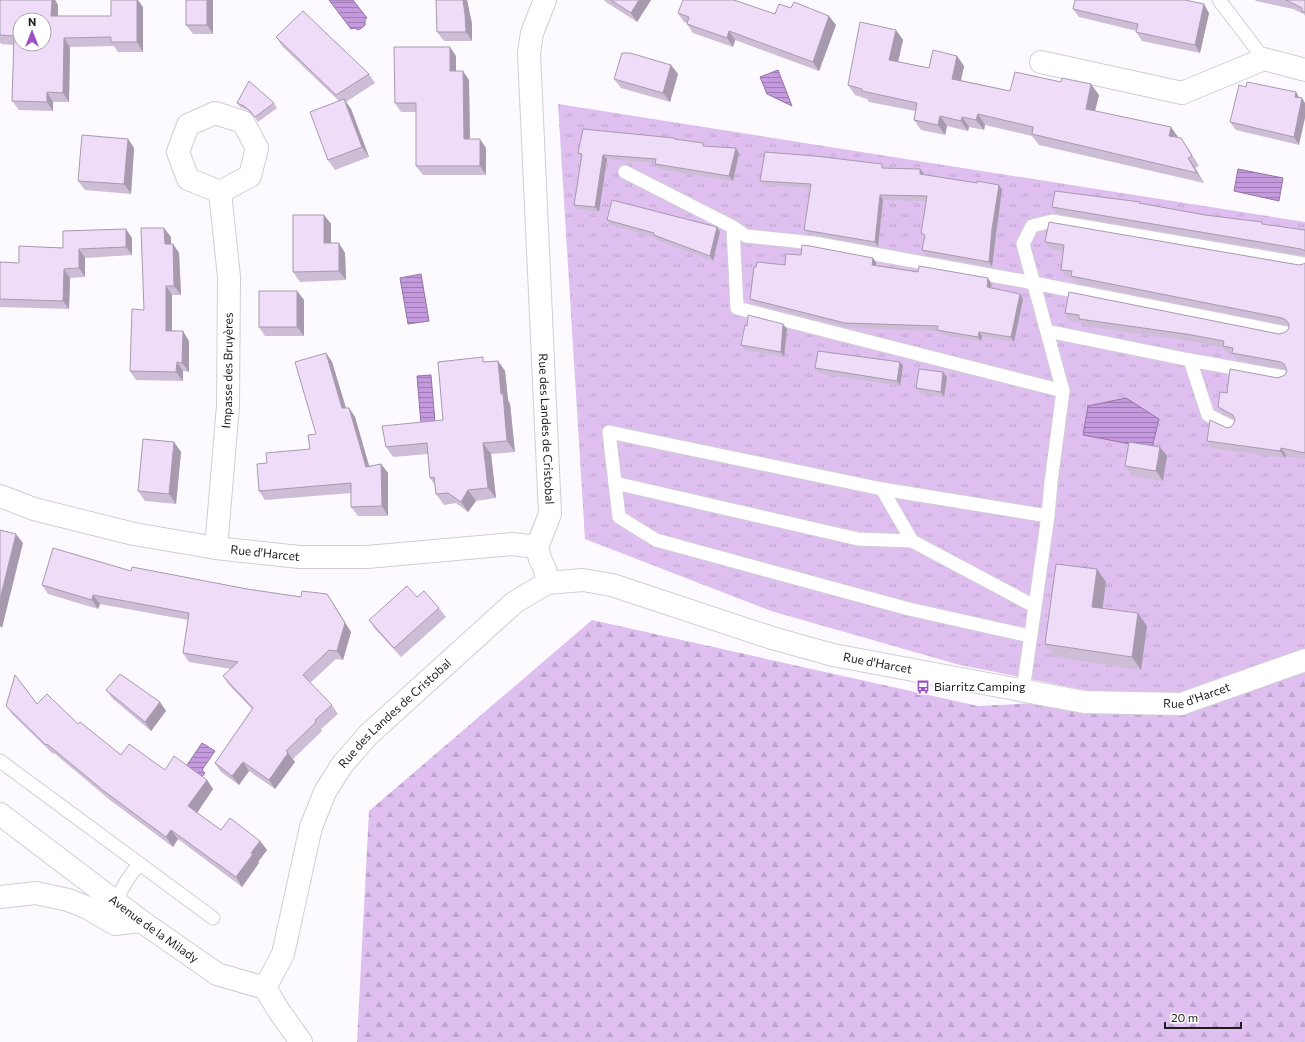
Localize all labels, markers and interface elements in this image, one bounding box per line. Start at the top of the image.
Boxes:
north arrow [12,12,52,52]
text: N [28,15,36,28]
street label: Impasse des Bruyères [218,313,235,429]
street label: Rue des Landes de Cristobal [537,353,558,505]
street label: Rue d'Harcet [230,542,301,563]
street label: Rue d'Harcet [842,649,913,676]
street label: Rue des Landes de Cristobal [335,655,453,770]
bus stop icon: Biarritz Camping [915,679,931,695]
place label: Biarritz Camping [934,679,1026,693]
street label: Rue d'Harcet [1163,679,1232,710]
street label: Avenue de la Milady [107,891,202,965]
scale bar [1165,1004,1241,1030]
text: 20 m [1171,1010,1198,1024]

